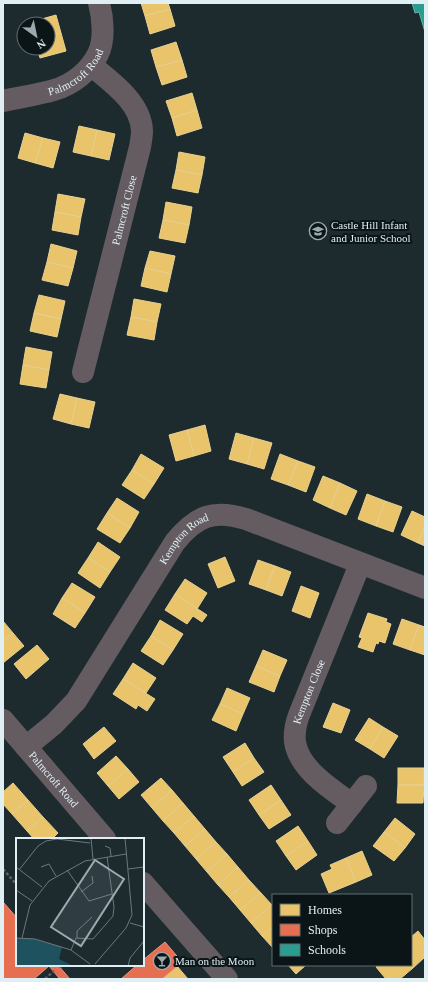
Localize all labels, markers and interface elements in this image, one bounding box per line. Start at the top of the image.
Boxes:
north arrow [16,16,56,56]
text: N [35,37,48,52]
street label: Palmcroft Road [47,47,106,97]
street label: Palmcroft Close [109,174,139,246]
place label: Castle Hill Infant and Junior School [331,219,410,244]
school or university icon: Castle Hill Infant and Junior School [308,221,328,241]
street label: Kempton Road [157,511,210,566]
street label: Kempton Close [290,657,327,725]
street label: Palmcroft Road [27,749,81,810]
inset map [16,838,144,966]
legend [272,894,412,966]
text: Homes [308,903,342,917]
text: Shops [308,923,338,937]
text: Schools [308,943,346,957]
bar icon: Man on the Moon [152,951,172,971]
place label: Man on the Moon [175,955,255,967]

